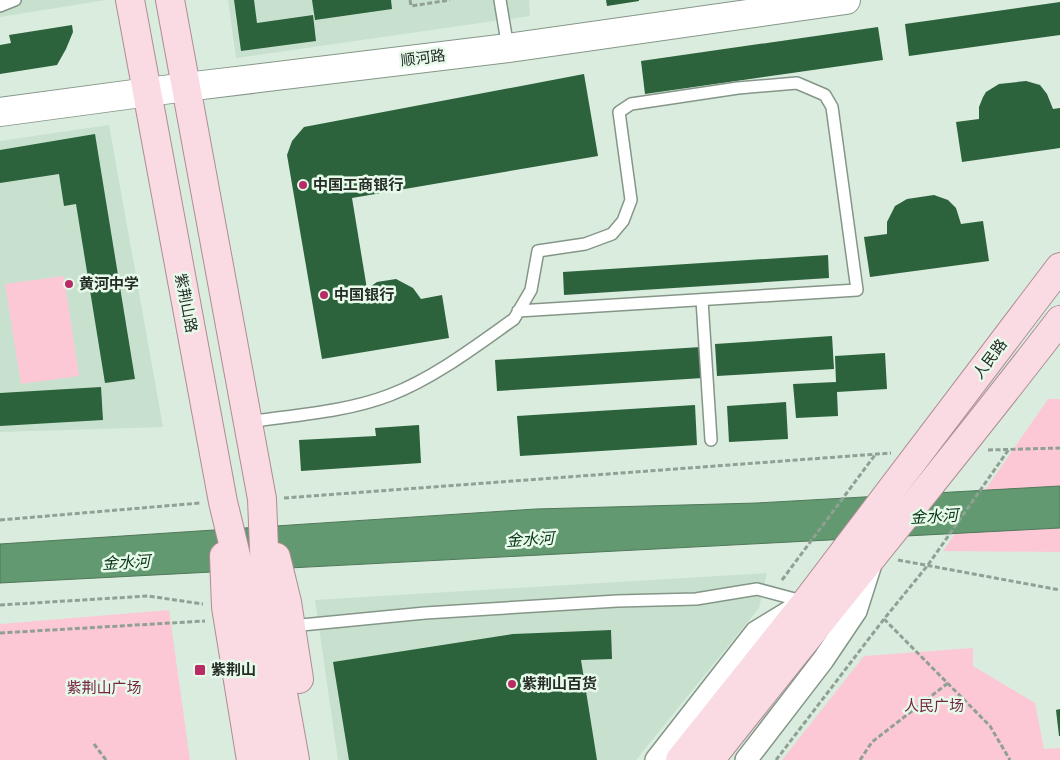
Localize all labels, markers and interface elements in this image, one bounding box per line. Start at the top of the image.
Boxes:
street label: 顺河路 [400,46,446,70]
place label: 中国工商银行 [313,176,403,194]
marker: 中国工商银行 [297,179,309,191]
street label: 紫荆山路 [171,272,201,334]
place label: 黄河中学 [79,275,139,293]
marker: 黄河中学 [63,278,75,290]
place label: 中国银行 [334,286,394,304]
marker: 中国银行 [318,289,330,301]
street label: 人民路 [969,336,1011,382]
water label: 金水河 [910,506,961,527]
water label: 金水河 [506,529,557,550]
water label: 金水河 [102,552,153,573]
place label: 紫荆山 [211,661,256,679]
marker: 紫荆山 [193,663,207,677]
place label: 紫荆山百货 [522,675,597,693]
marker: 紫荆山百货 [506,678,518,690]
park label: 紫荆山广场 [66,679,142,697]
park label: 人民广场 [904,697,964,715]

